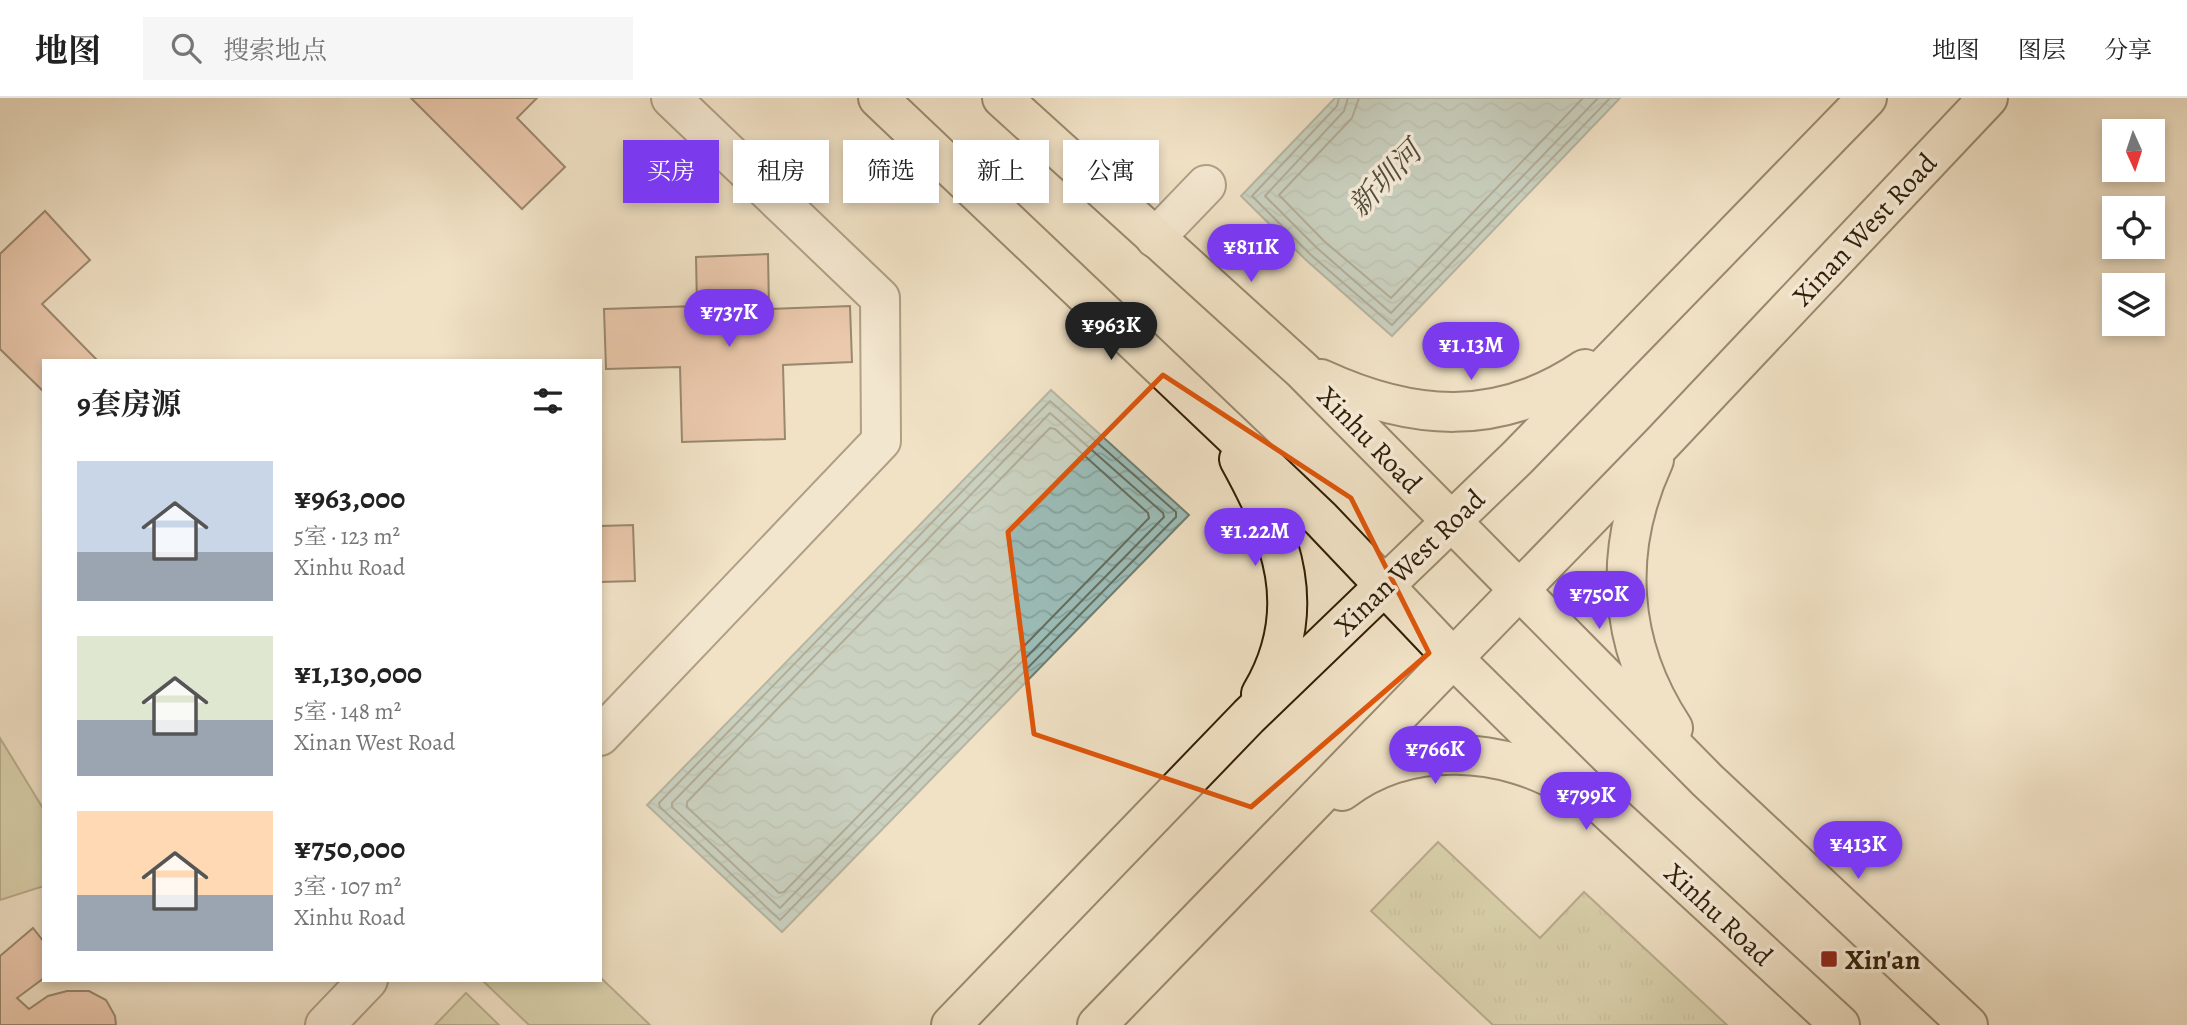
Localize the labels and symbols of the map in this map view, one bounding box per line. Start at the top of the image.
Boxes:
north arrow [2102,119,2165,182]
water label: 新圳河 [1339,129,1434,225]
street label: Xinan West Road [1784,144,1946,314]
pin: ¥811K [1202,225,1300,284]
pin: ¥737K [680,289,778,349]
pin: ¥963K [1062,302,1160,362]
pin: ¥1.13M [1414,322,1528,382]
street label: Xinhu Road [1309,378,1431,502]
street label: Xinan West Road [1326,480,1494,645]
pin: ¥1.22M [1198,508,1312,568]
pin: ¥750K [1550,572,1648,631]
pin: ¥766K [1386,726,1484,786]
pin: ¥799K [1537,772,1635,832]
pin: ¥413K [1809,822,1907,881]
street label: Xinhu Road [1656,855,1782,976]
place label: Xin'an [1845,941,1921,979]
marker: Xin'an [1819,949,1839,969]

